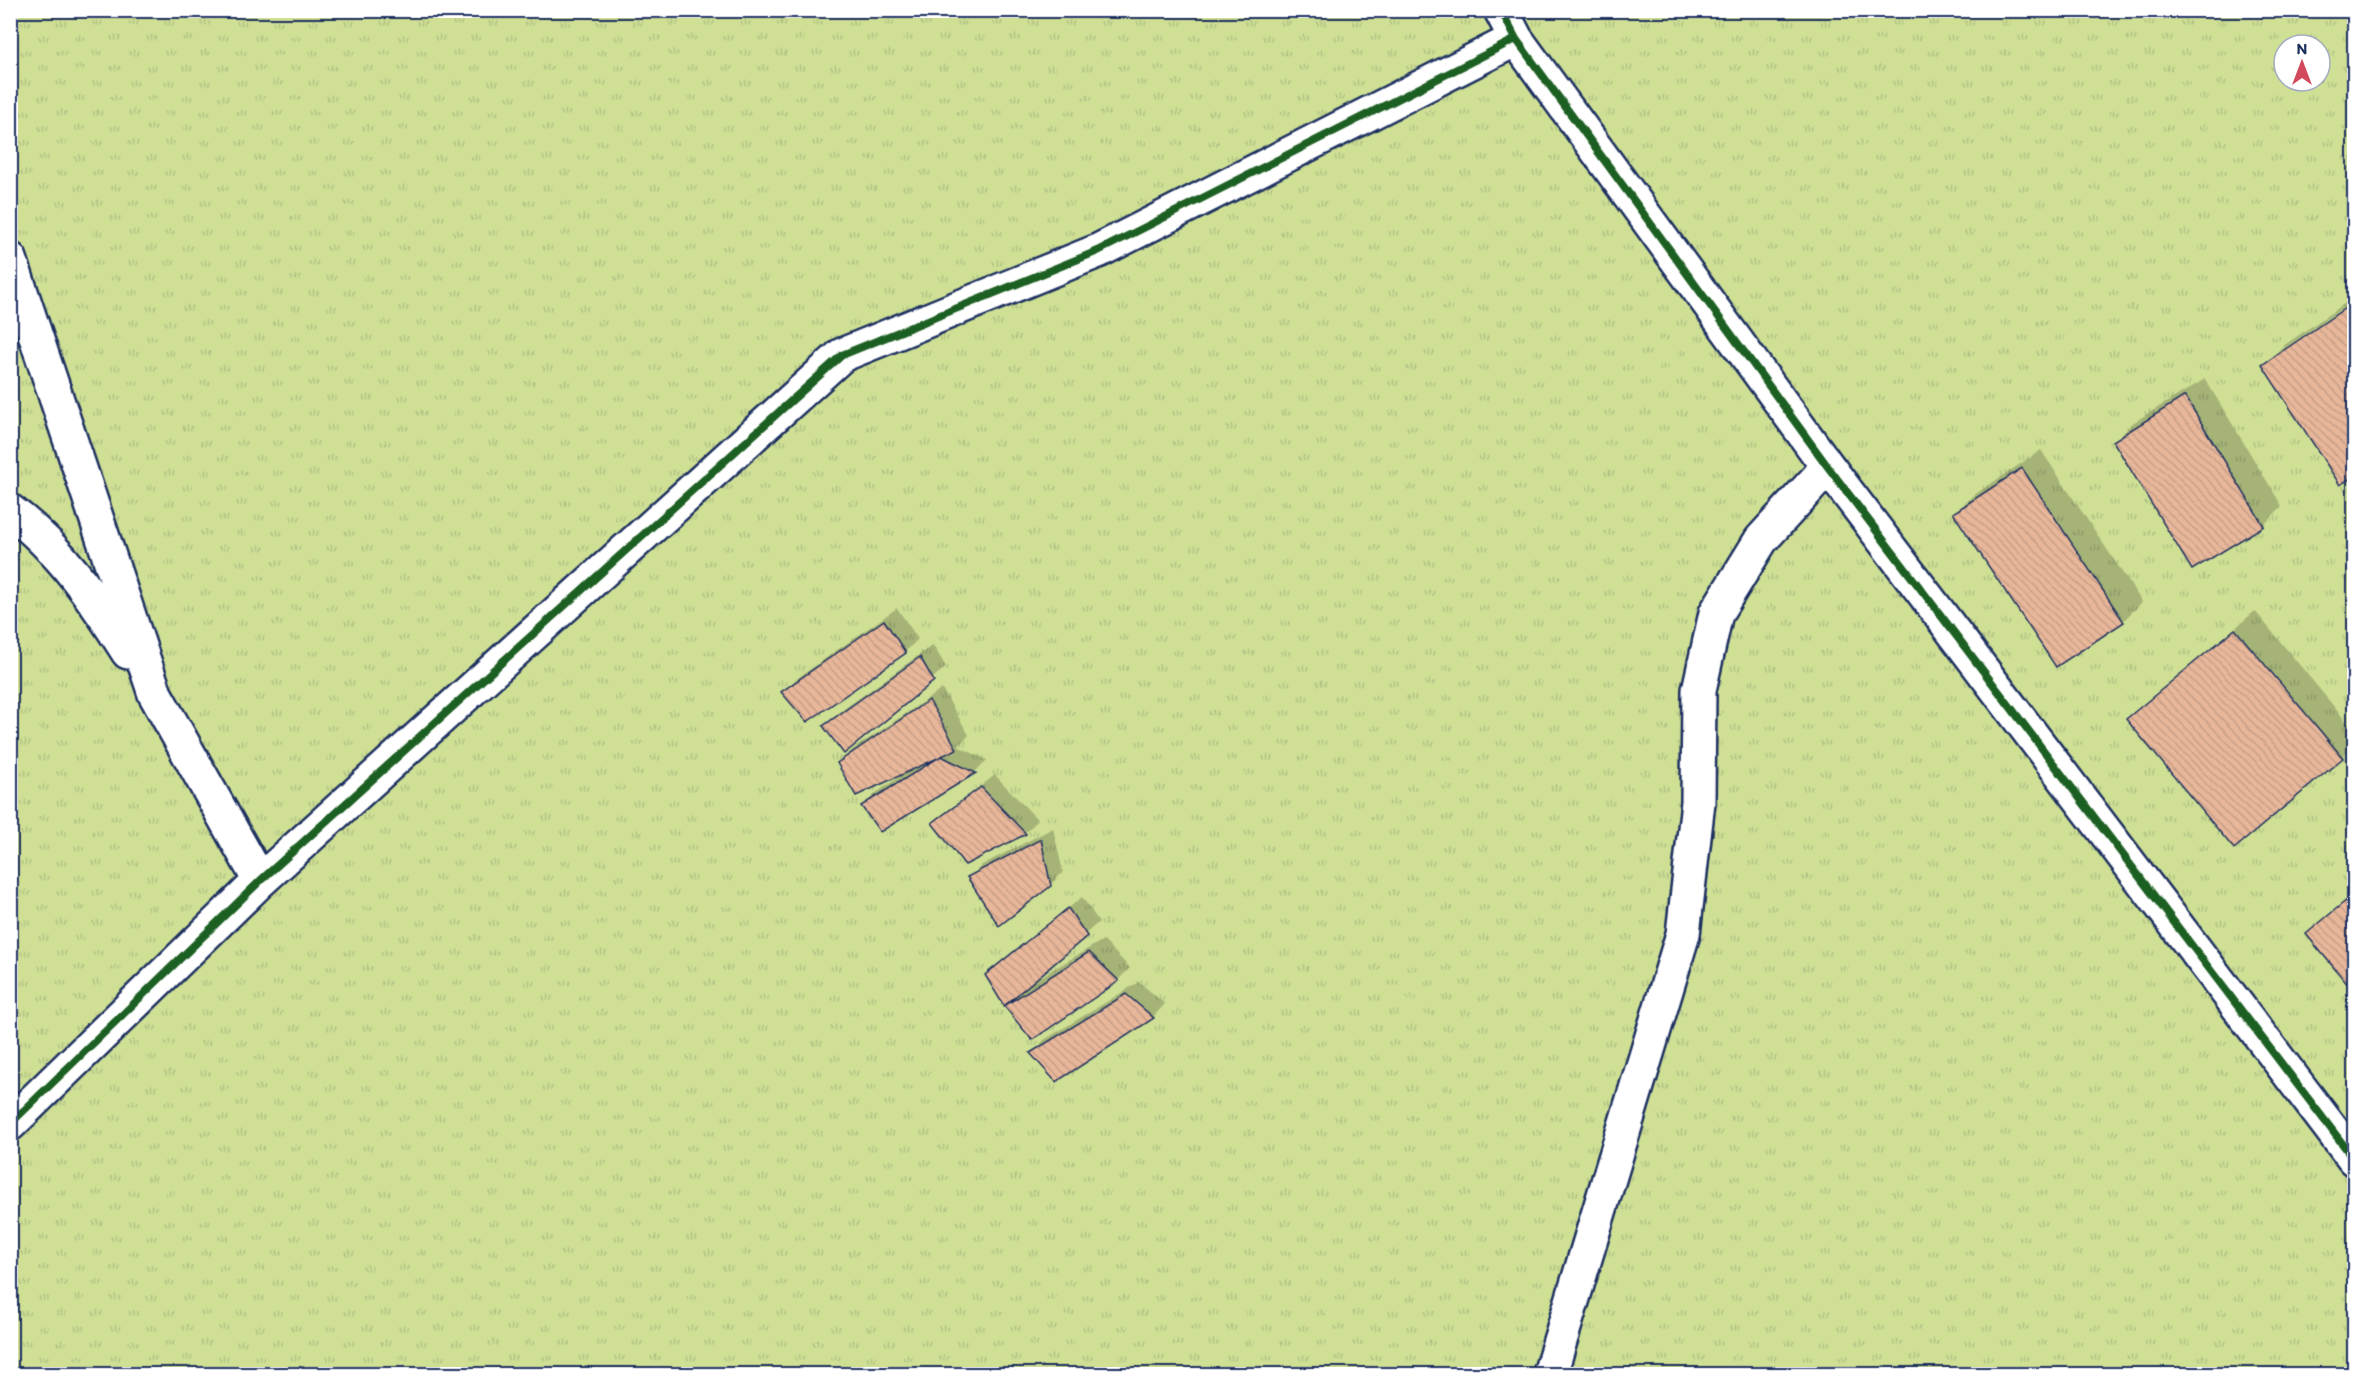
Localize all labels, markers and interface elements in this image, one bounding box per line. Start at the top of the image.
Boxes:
north arrow [2272,33,2332,93]
text: N [2297,39,2307,58]

